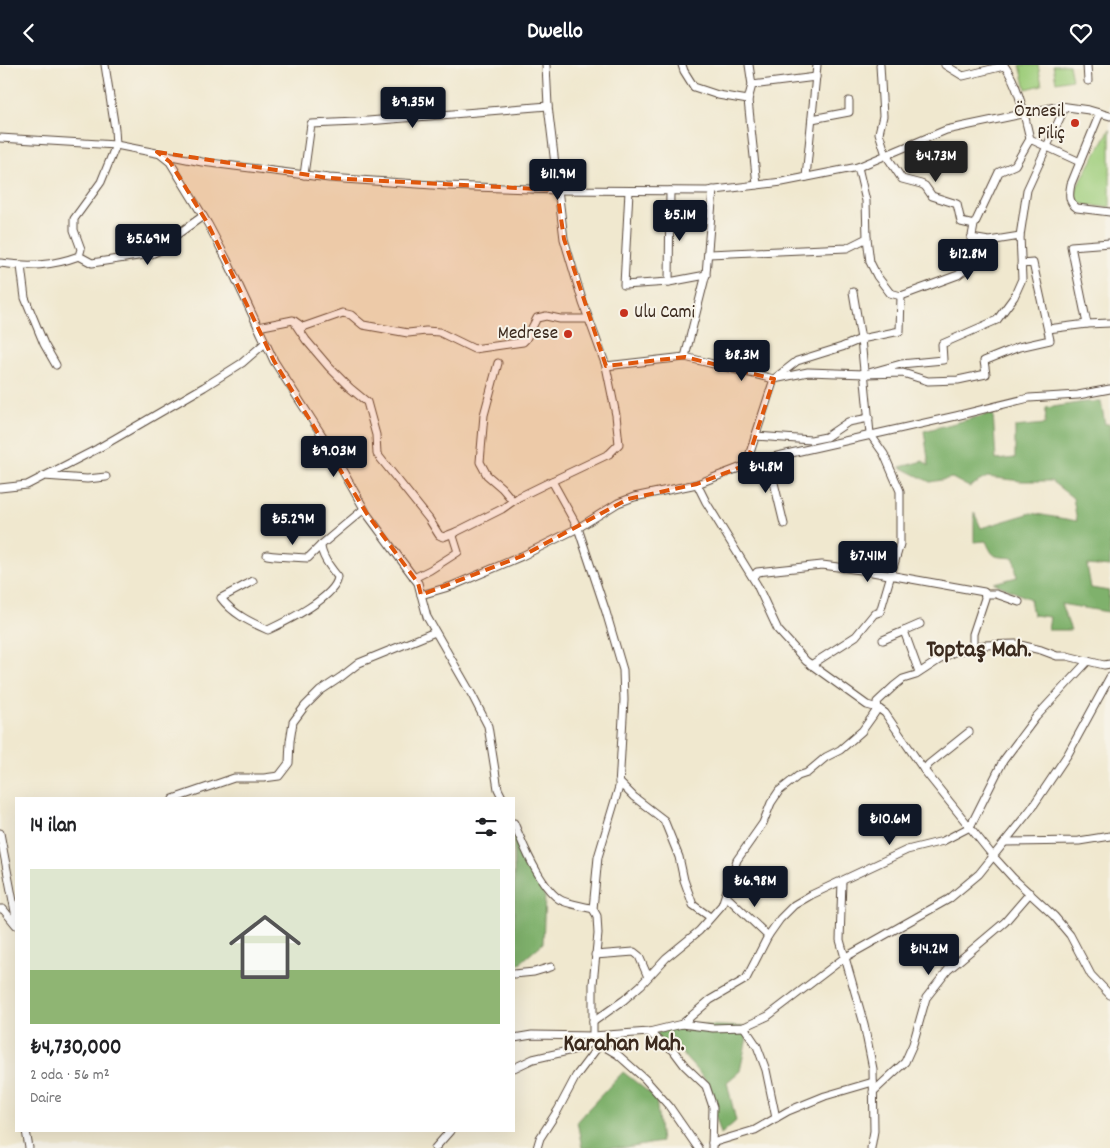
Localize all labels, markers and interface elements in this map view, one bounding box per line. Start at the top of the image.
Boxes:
text: Dwello [527,17,583,48]
icon: back [15,19,43,47]
icon: heart [1067,19,1095,47]
pin: ₺9.35M [372,87,454,129]
text: ₺9.35M [392,91,434,114]
place label: Öznesil Piliç [1014,99,1065,148]
marker: Öznesil Piliç [1069,117,1081,129]
pin: ₺4.73M [895,141,977,183]
text: ₺4.73M [916,145,956,168]
pin: ₺11.9M [517,159,599,201]
text: ₺11.9M [540,163,576,186]
pin: ₺5.1M [645,199,715,242]
text: ₺5.1M [664,204,696,227]
pin: ₺5.69M [107,223,189,266]
text: ₺5.69M [126,228,170,251]
pin: ₺12.8M [927,239,1009,281]
text: ₺12.8M [949,243,987,266]
place label: Ulu Cami [634,300,696,327]
marker: Ulu Cami [618,307,630,319]
place label: Medrese [498,321,558,348]
marker: Medrese [562,328,574,340]
pin: ₺8.3M [707,339,777,382]
text: ₺8.3M [725,344,759,367]
pin: ₺9.03M [293,435,375,478]
text: ₺9.03M [312,440,356,463]
pin: ₺4.8M [731,451,801,494]
text: ₺4.8M [749,456,783,479]
pin: ₺5.29M [252,503,334,546]
text: ₺5.29M [272,508,314,531]
pin: ₺7.41M [827,541,909,583]
text: ₺7.41M [849,545,887,568]
district label: Toptaş Mah. [926,634,1032,668]
pin: ₺10.6M [849,803,931,846]
text: ₺10.6M [869,808,911,831]
text: 14 ilan [30,812,77,842]
icon: filters [472,813,500,841]
pin: ₺6.98M [714,865,796,908]
text: ₺6.98M [734,870,776,893]
icon: home [220,902,310,992]
pin: ₺14.2M [888,933,970,976]
text: ₺14.2M [910,938,948,961]
district label: Karahan Mah. [563,1028,685,1062]
text: ₺4,730,000 [30,1034,122,1064]
text: 2 oda · 56 m² [30,1064,110,1087]
text: Daire [30,1087,62,1110]

